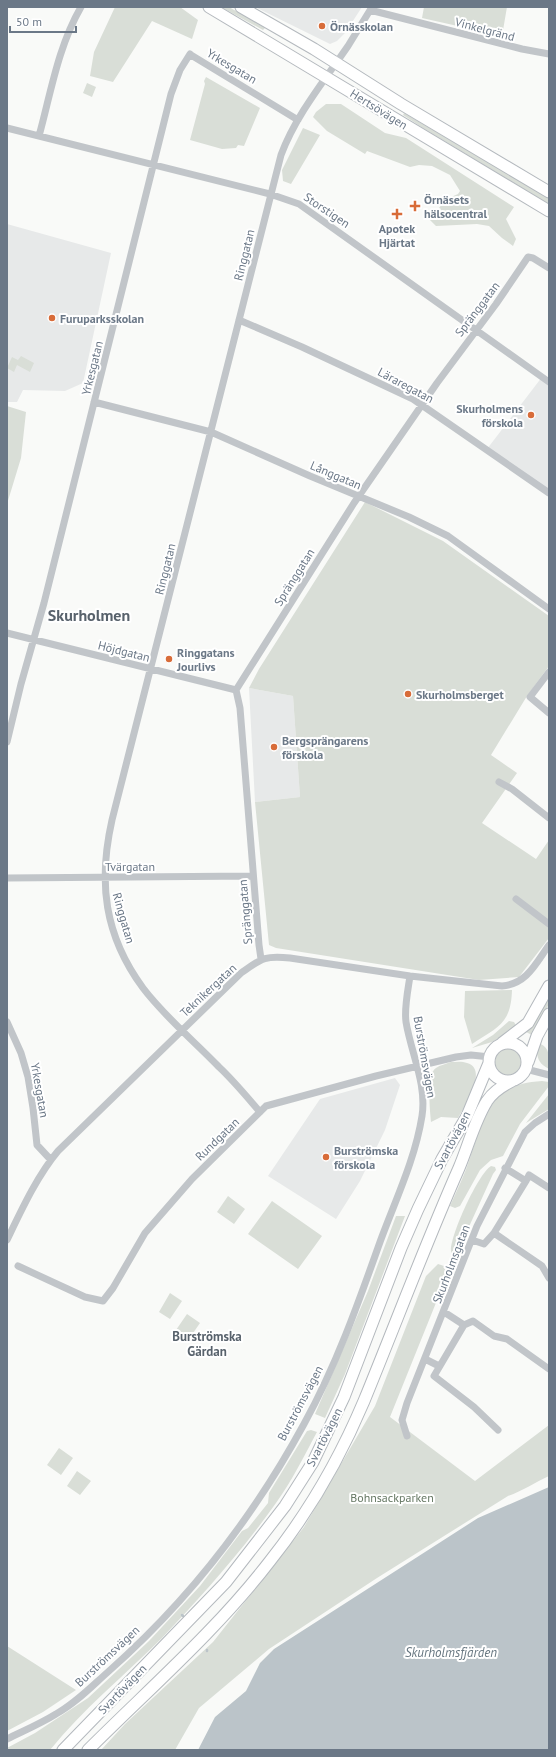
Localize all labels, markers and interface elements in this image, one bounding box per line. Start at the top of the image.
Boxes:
scale bar [10,8,76,34]
text: 50 m [16,14,42,29]
street label: Vinkelgränd [452,14,517,44]
place label: Örnässkolan [330,19,393,34]
marker: Örnässkolan [317,21,327,31]
street label: Yrkesgatan [204,45,260,87]
street label: Hertsövägen [348,85,410,133]
street label: Storstigen [301,189,353,231]
place label: Örnäsets hälsocentral [424,192,488,221]
marker: Örnäsets hälsocentral [409,200,421,212]
marker: Apotek Hjärtat [392,209,402,219]
place label: Apotek Hjärtat [379,221,416,250]
street label: Ringgatan [230,228,258,282]
street label: Spränggatan [451,279,503,339]
place label: Furuparksskolan [60,311,144,326]
marker: Furuparksskolan [47,313,57,323]
street label: Yrkesgatan [78,339,106,397]
street label: Läraregatan [375,364,437,406]
place label: Skurholmens förskola [456,401,523,430]
marker: Skurholmens förskola [526,410,536,420]
street label: Långgatan [308,458,364,492]
street label: Ringgatan [151,542,179,596]
street label: Spränggatan [270,546,318,608]
district label: Skurholmen [48,605,130,625]
street label: Höjdgatan [96,637,152,665]
place label: Ringgatans Jourlivs [176,645,235,674]
marker: Ringgatans Jourlivs [164,654,174,664]
place label: Skurholmsberget [416,687,504,702]
marker: Skurholmsberget [403,689,413,699]
place label: Bergsprängarens förskola [282,733,368,762]
marker: Bergsprängarens förskola [269,742,279,752]
street label: Tvärgatan [105,859,155,874]
street label: Spränggatan [235,879,255,945]
street label: Ringgatan [110,891,138,945]
street label: Teknikergatan [177,960,239,1020]
street label: Burströmsvägen [410,1015,440,1099]
street label: Yrkesgatan [28,1061,52,1119]
street label: Svartövägen [430,1108,474,1172]
street label: Rundgatan [192,1114,242,1164]
place label: Burströmska förskola [334,1143,398,1172]
marker: Burströmska förskola [321,1152,331,1162]
street label: Skurholmsgatan [429,1223,473,1305]
district label: Burströmska Gärdan [172,1328,242,1360]
street label: Burströmsvägen [274,1363,326,1443]
street label: Svartövägen [303,1405,345,1469]
park label: Bohnsackparken [350,1490,434,1505]
street label: Burströmsvägen [72,1622,142,1690]
water label: Skurholmsfjärden [405,1644,497,1661]
street label: Svartövägen [95,1661,149,1717]

